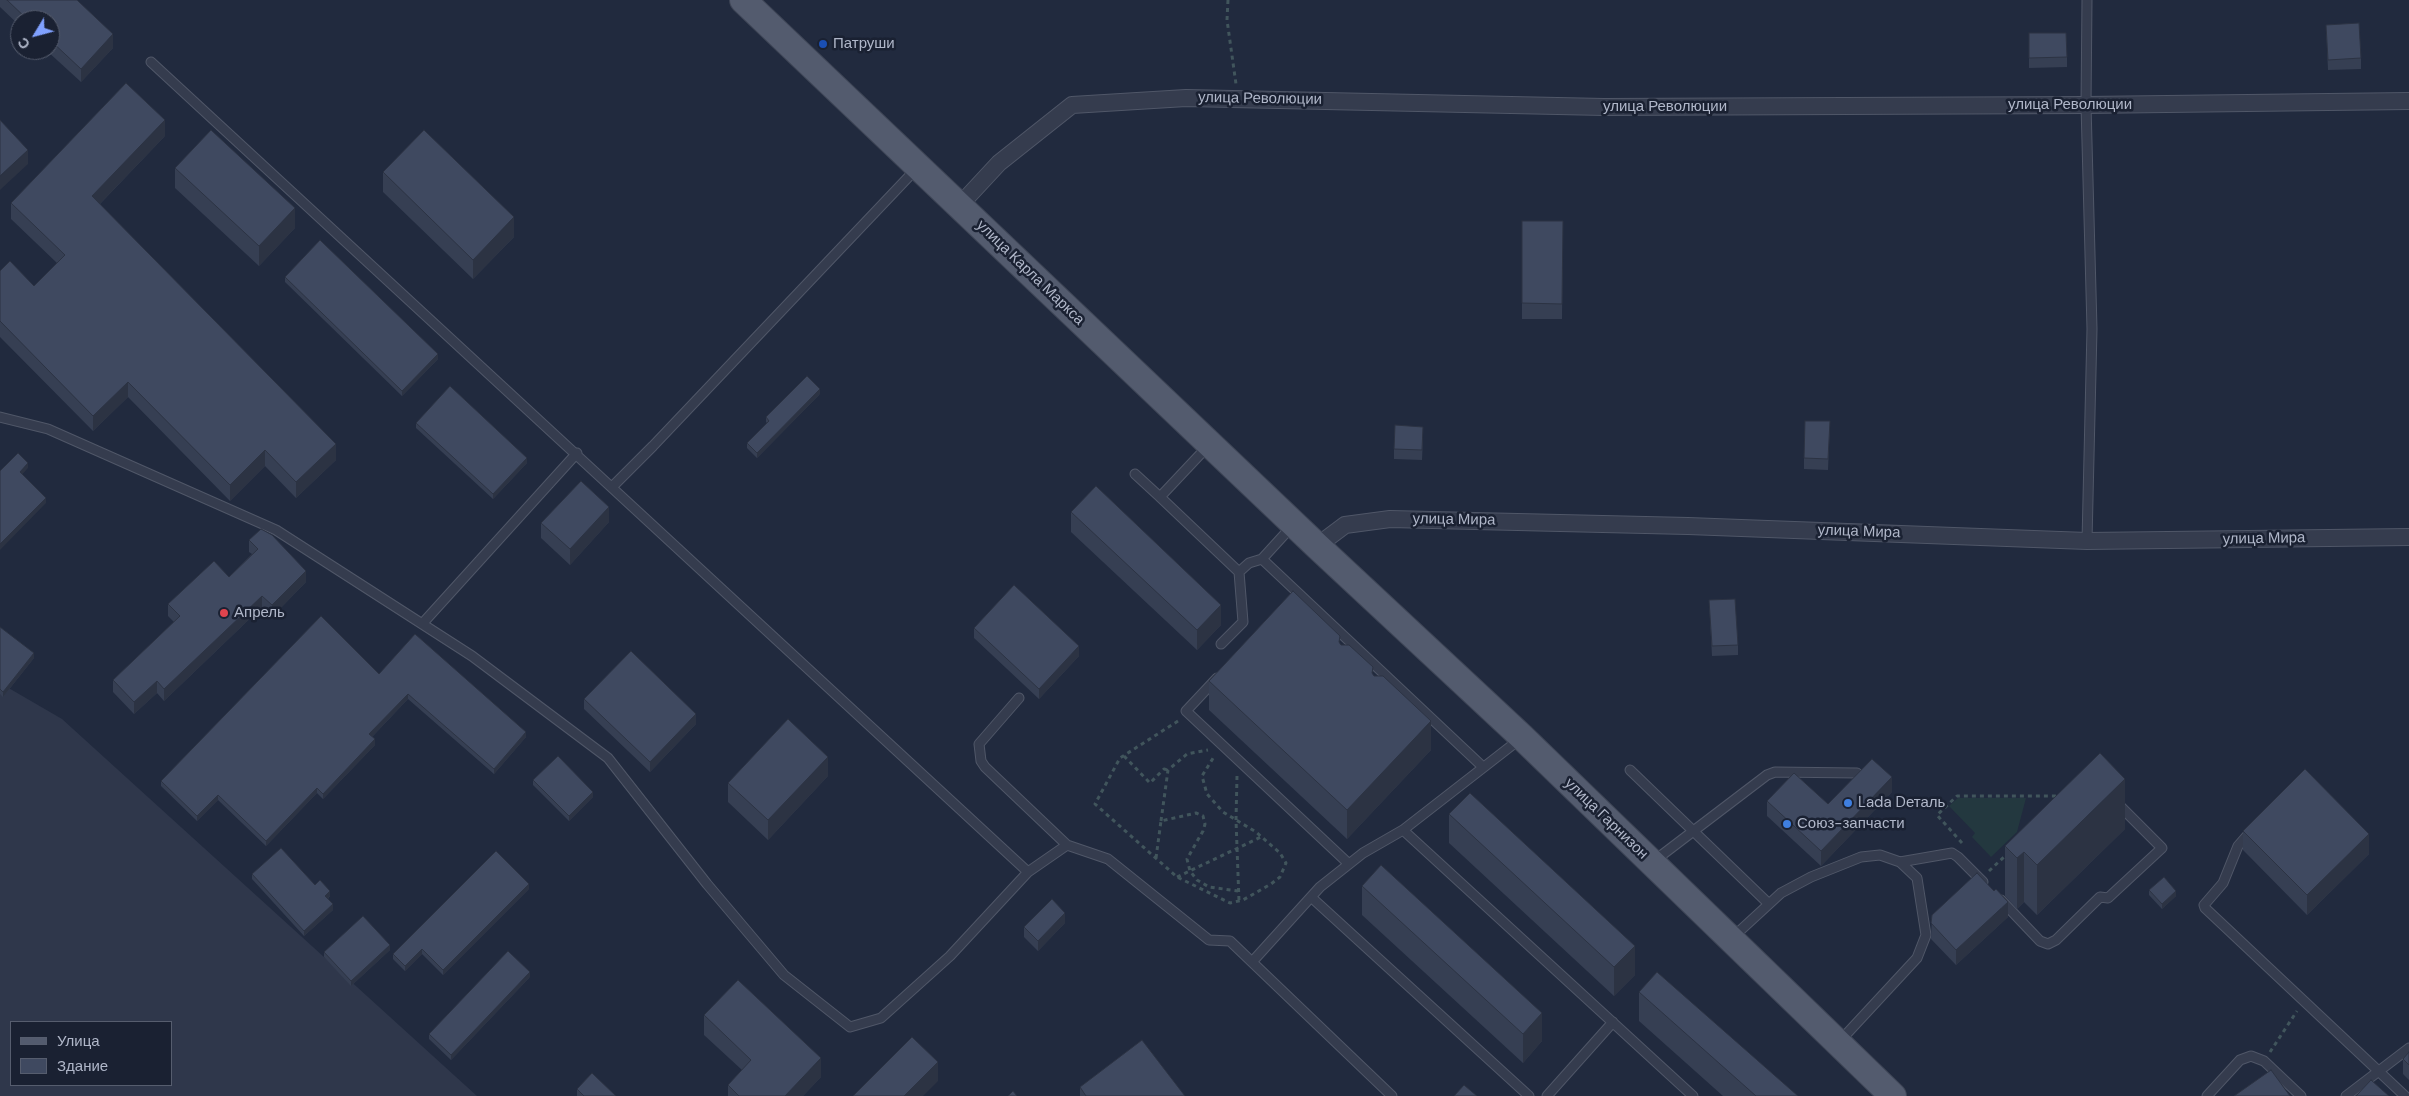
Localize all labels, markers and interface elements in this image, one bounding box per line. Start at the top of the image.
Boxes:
north arrow [10,10,60,60]
text: С [14,34,34,53]
place label: Патруши [833,35,895,53]
marker: Патруши [817,38,829,50]
street label: улица Революции [1198,89,1322,109]
street label: улица Революции [2008,96,2132,114]
street label: улица Революции [1603,98,1727,116]
street label: улица Карла Маркса [972,217,1088,329]
street label: улица Мира [1412,510,1496,530]
street label: улица Мира [1817,522,1901,542]
street label: улица Мира [2222,529,2306,549]
place label: Апрель [234,604,285,622]
marker: Апрель [218,607,230,619]
street label: улица Гарнизон [1560,775,1652,863]
place label: Lada Dеталь [1858,794,1945,812]
marker: Lada Dеталь [1842,797,1854,809]
place label: Союз-запчасти [1797,815,1905,833]
marker: Союз-запчасти [1781,818,1793,830]
legend [10,1021,172,1086]
text: Улица [57,1031,100,1051]
text: Здание [57,1056,108,1076]

